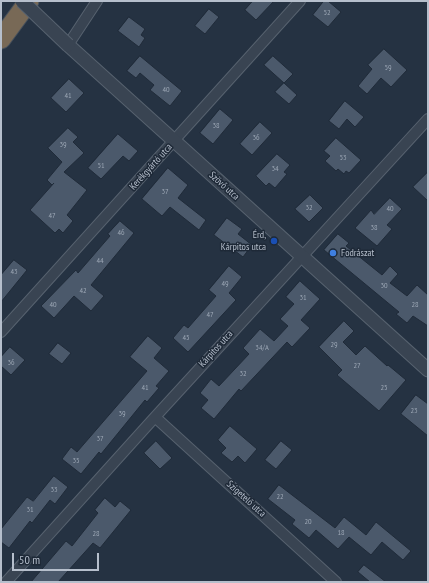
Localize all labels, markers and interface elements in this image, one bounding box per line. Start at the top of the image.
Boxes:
house number: 52 [323,8,331,18]
house number: 59 [384,63,392,73]
house number: 40 [162,85,170,95]
house number: 41 [64,91,72,101]
house number: 38 [212,121,220,131]
house number: 36 [252,133,260,143]
house number: 39 [59,140,67,150]
street label: Kerékgyártó utca [127,141,175,193]
house number: 53 [339,153,347,163]
house number: 51 [97,161,105,171]
house number: 34 [271,164,279,174]
street label: Szövő utca [206,169,242,203]
house number: 37 [161,187,169,197]
house number: 32 [305,203,313,213]
house number: 40 [386,204,394,214]
house number: 47 [48,211,56,221]
house number: 38 [370,223,378,233]
house number: 46 [117,228,125,238]
place label: Érd, Kárpitos utca [221,229,266,252]
marker: Érd, Kárpitos utca [269,236,279,246]
place label: Fodrászat [341,247,374,259]
marker: Fodrászat [328,248,338,258]
house number: 44 [96,256,104,266]
house number: 43 [10,267,18,277]
house number: 49 [221,279,229,289]
house number: 30 [380,281,388,291]
house number: 42 [79,286,87,296]
house number: 31 [299,293,307,303]
house number: 40 [49,300,57,310]
house number: 28 [411,300,419,310]
house number: 47 [206,310,214,320]
street label: Kárpitos utca [196,328,236,370]
house number: 45 [182,333,190,343]
house number: 29 [330,340,338,350]
house number: 34/A [255,343,269,353]
house number: 36 [7,358,15,368]
house number: 27 [353,361,361,371]
house number: 32 [239,369,247,379]
house number: 41 [141,383,149,393]
house number: 25 [380,383,388,393]
house number: 23 [410,406,418,416]
house number: 39 [118,409,126,419]
house number: 37 [96,434,104,444]
house number: 35 [72,456,80,466]
street label: Szigetelő utca [224,478,268,520]
house number: 33 [50,485,58,495]
house number: 22 [276,492,284,502]
house number: 31 [26,505,34,515]
house number: 20 [304,517,312,527]
house number: 18 [337,528,345,538]
house number: 28 [92,529,100,539]
scale bar [14,545,101,571]
text: 50 m [19,552,40,567]

